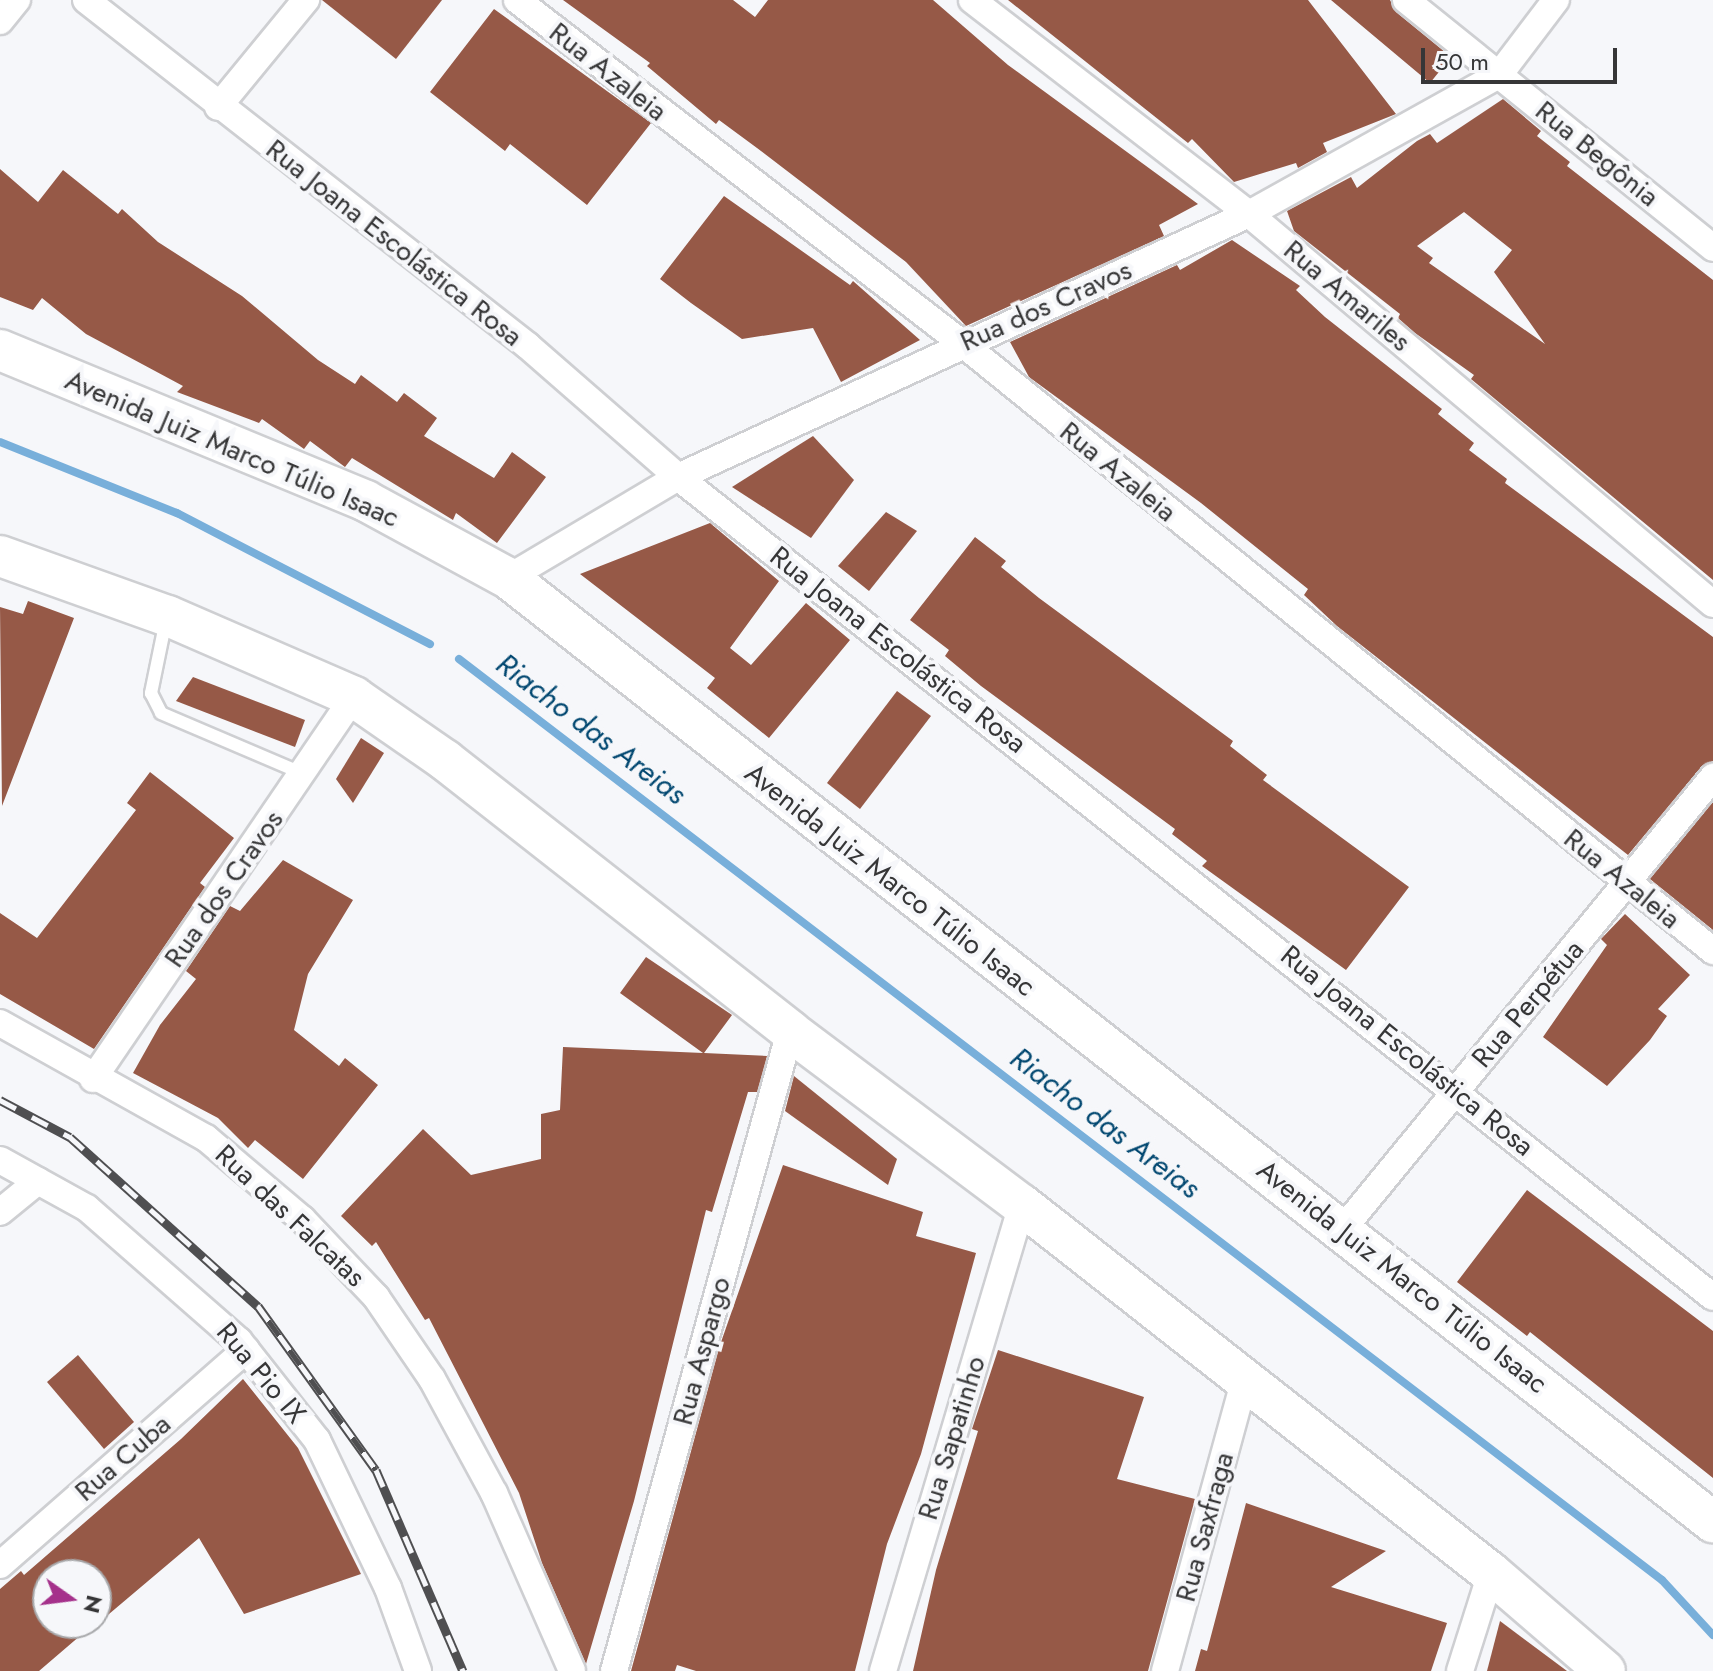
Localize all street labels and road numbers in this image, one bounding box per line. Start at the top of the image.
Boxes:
street label: Rua Azaleia [542,16,674,128]
street label: Rua Begônia [1529,94,1665,214]
street label: Rua Joana Escolástica Rosa [259,133,529,353]
street label: Rua Amariles [1277,233,1417,359]
street label: Rua dos Cravos [955,253,1137,359]
street label: Avenida Juiz Marco Túlio Isaac [60,363,404,535]
street label: Rua Azaleia [1053,415,1183,529]
street label: Rua Joana Escolástica Rosa [763,540,1033,760]
street label: Avenida Juiz Marco Túlio Isaac [738,756,1042,1004]
street label: Rua dos Cravos [158,804,290,974]
street label: Rua Azaleia [1557,822,1687,936]
street label: Rua Perpétua [1465,933,1591,1075]
street label: Rua Joana Escolástica Rosa [1274,939,1540,1163]
street label: Rua das Falcatas [208,1138,372,1294]
street label: Avenida Juiz Marco Túlio Isaac [1250,1153,1554,1401]
street label: Rua Aspargo [666,1273,738,1429]
street label: Rua Pio IX [209,1316,313,1430]
street label: Rua Sapatinho [911,1352,993,1524]
street label: Rua Cuba [68,1407,178,1509]
street label: Rua Saxfraga [1169,1449,1241,1605]

